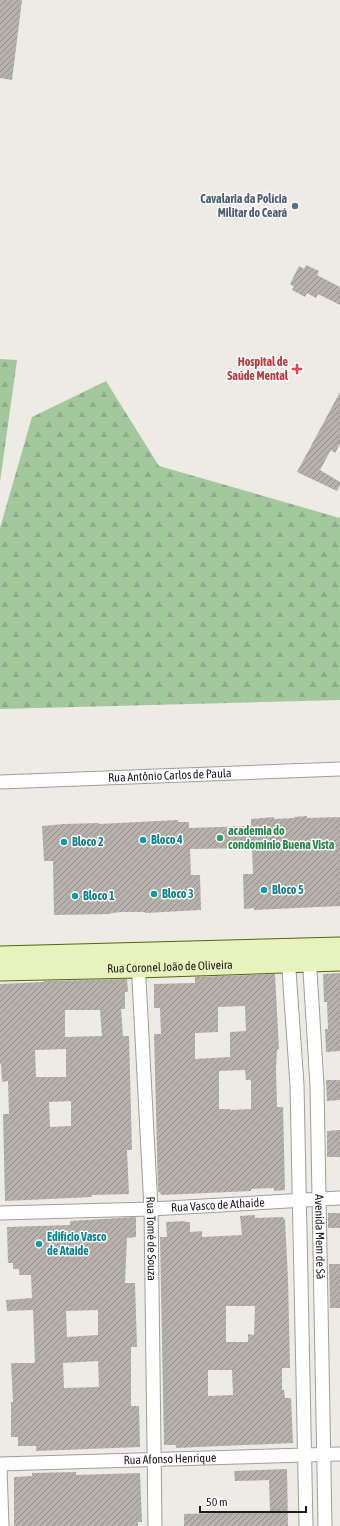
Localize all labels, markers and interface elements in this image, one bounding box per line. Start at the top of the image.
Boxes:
place label: Cavalaria da Polícia Militar do Ceará [200,192,287,220]
marker: Cavalaria da Polícia Militar do Ceará [290,201,300,211]
place label: Hospital de Saúde Mental [227,355,289,383]
marker: Hospital de Saúde Mental [291,363,303,375]
street label: Rua Antônio Carlos de Paula [108,766,232,785]
place label: academia do condominio Buena Vista [228,824,335,852]
place label: Bloco 4 [151,833,183,847]
marker: academia do condominio Buena Vista [215,833,225,843]
place label: Bloco 2 [72,835,104,849]
marker: Bloco 4 [138,835,148,845]
marker: Bloco 2 [59,837,69,847]
place label: Bloco 5 [272,883,304,897]
marker: Bloco 5 [259,885,269,895]
place label: Bloco 3 [162,887,194,901]
place label: Bloco 1 [83,889,115,903]
marker: Bloco 3 [149,889,159,899]
marker: Bloco 1 [70,891,80,901]
street label: Rua Coronel João de Oliveira [107,958,233,976]
street label: Avenida Mem de Sá [312,1194,328,1279]
street label: Rua Vasco de Athaíde [171,1195,265,1215]
street label: Rua Tomé de Souza [143,1196,159,1281]
place label: Edifício Vasco de Ataide [47,1230,107,1258]
marker: Edifício Vasco de Ataide [34,1239,44,1249]
street label: Rua Afonso Henrique [123,1451,217,1467]
scale bar [200,1488,306,1514]
text: 50 m [206,1495,228,1509]

